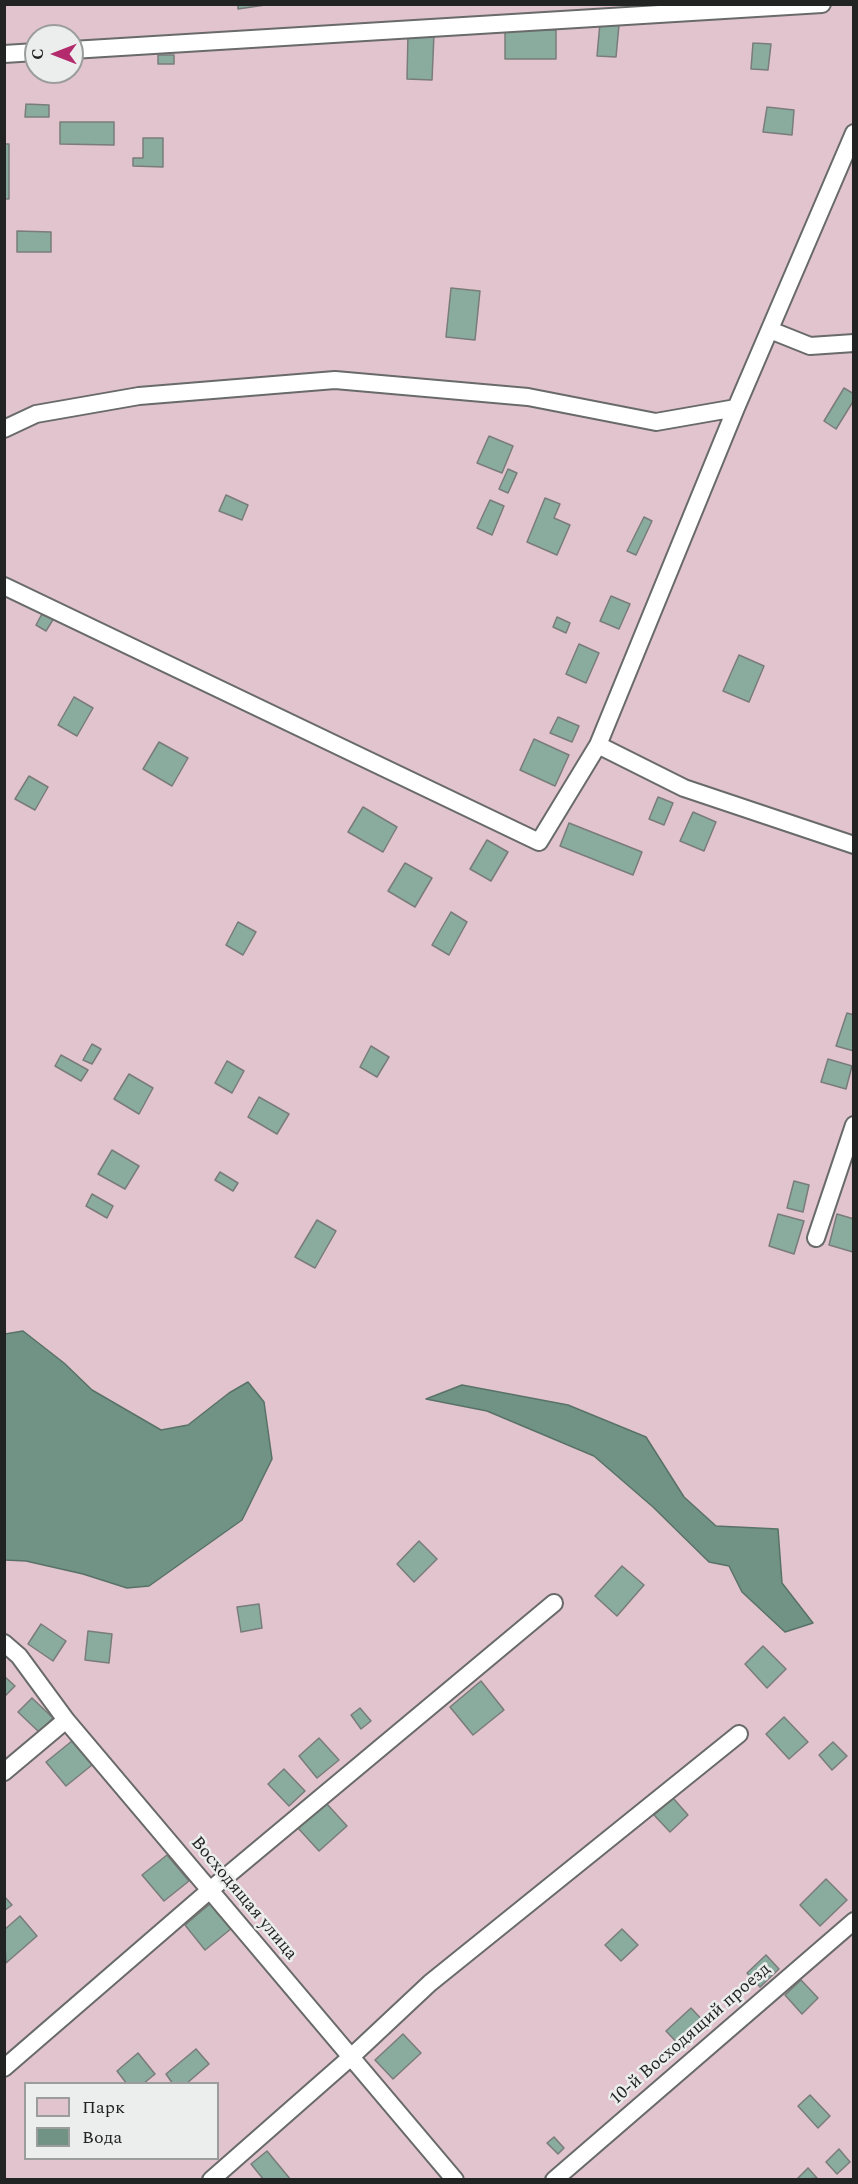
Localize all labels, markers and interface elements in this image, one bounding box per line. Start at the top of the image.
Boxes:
north arrow [24,24,84,84]
text: С [26,48,50,60]
street label: Восходящая улица [185,1833,301,1965]
street label: 10-й Восходящий проезд [606,1959,776,2111]
legend [24,2082,219,2160]
text: Парк [82,2094,125,2121]
text: Вода [82,2124,122,2151]

